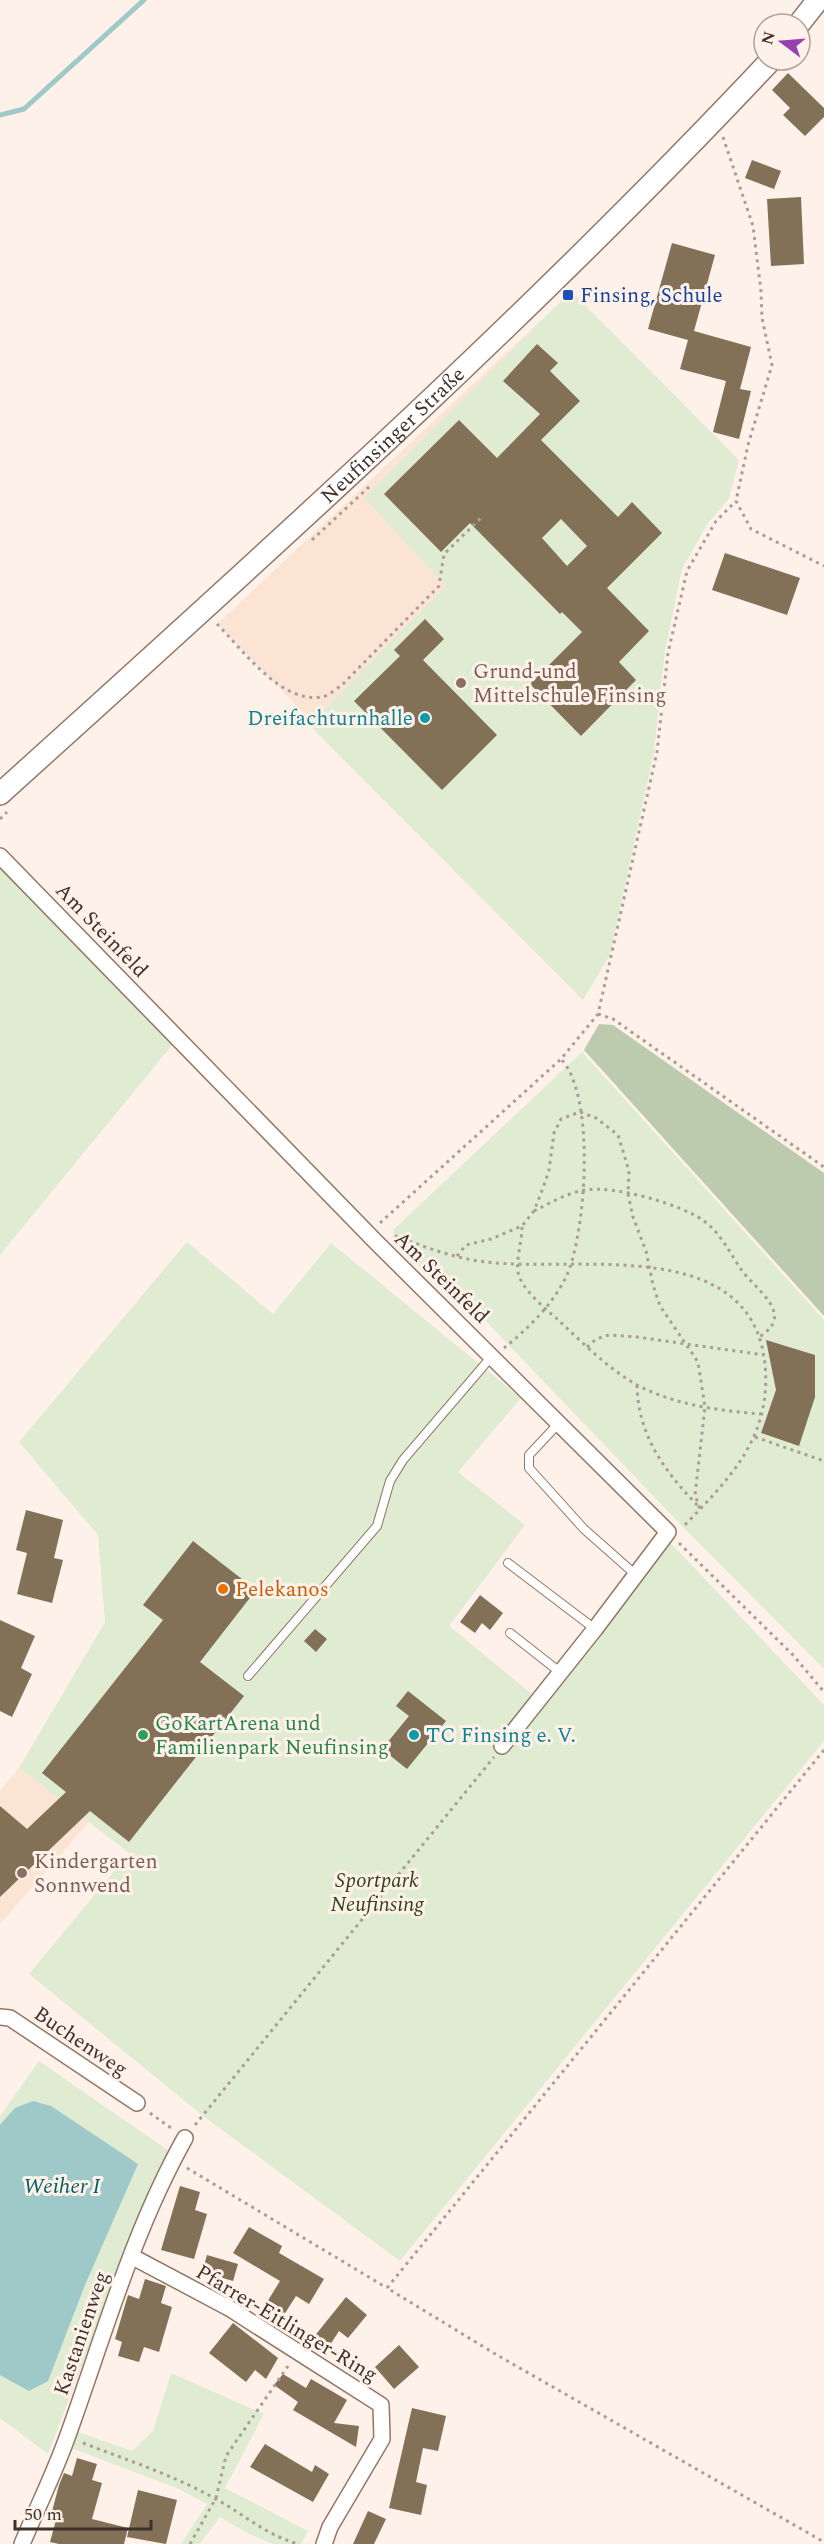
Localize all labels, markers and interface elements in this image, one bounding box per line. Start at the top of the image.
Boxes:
north arrow [752,12,812,72]
text: N [755,29,782,48]
place label: Finsing, Schule [580,280,723,312]
marker: Finsing, Schule [561,288,575,302]
street label: Neufinsinger Straße [314,360,473,512]
place label: Grund-und Mittelschule Finsing [473,656,666,712]
marker: Grund-und Mittelschule Finsing [454,676,468,690]
place label: Dreifachturnhalle [247,703,413,735]
marker: Dreifachturnhalle [418,711,432,725]
street label: Am Steinfeld [47,876,155,986]
street label: Am Steinfeld [386,1224,496,1332]
place label: Pelekanos [235,1574,329,1606]
marker: Pelekanos [216,1582,230,1596]
place label: GoKartArena und Familienpark Neufinsing [155,1708,389,1764]
place label: TC Finsing e. V. [426,1720,576,1752]
marker: GoKartArena und Familienpark Neufinsing [136,1728,150,1742]
marker: TC Finsing e. V. [407,1728,421,1742]
place label: Kindergarten Sonnwend [34,1846,158,1902]
park label: Sportpark Neufinsing [330,1865,424,1921]
marker: Kindergarten Sonnwend [15,1866,29,1880]
street label: Buchenweg [27,1999,134,2085]
water label: Weiher I [23,2170,101,2203]
street label: Pfarrer-Eitlinger-Ring [189,2257,384,2391]
street label: Kastanienweg [46,2267,118,2400]
scale bar [15,2493,152,2531]
text: 50 m [24,2501,62,2528]

